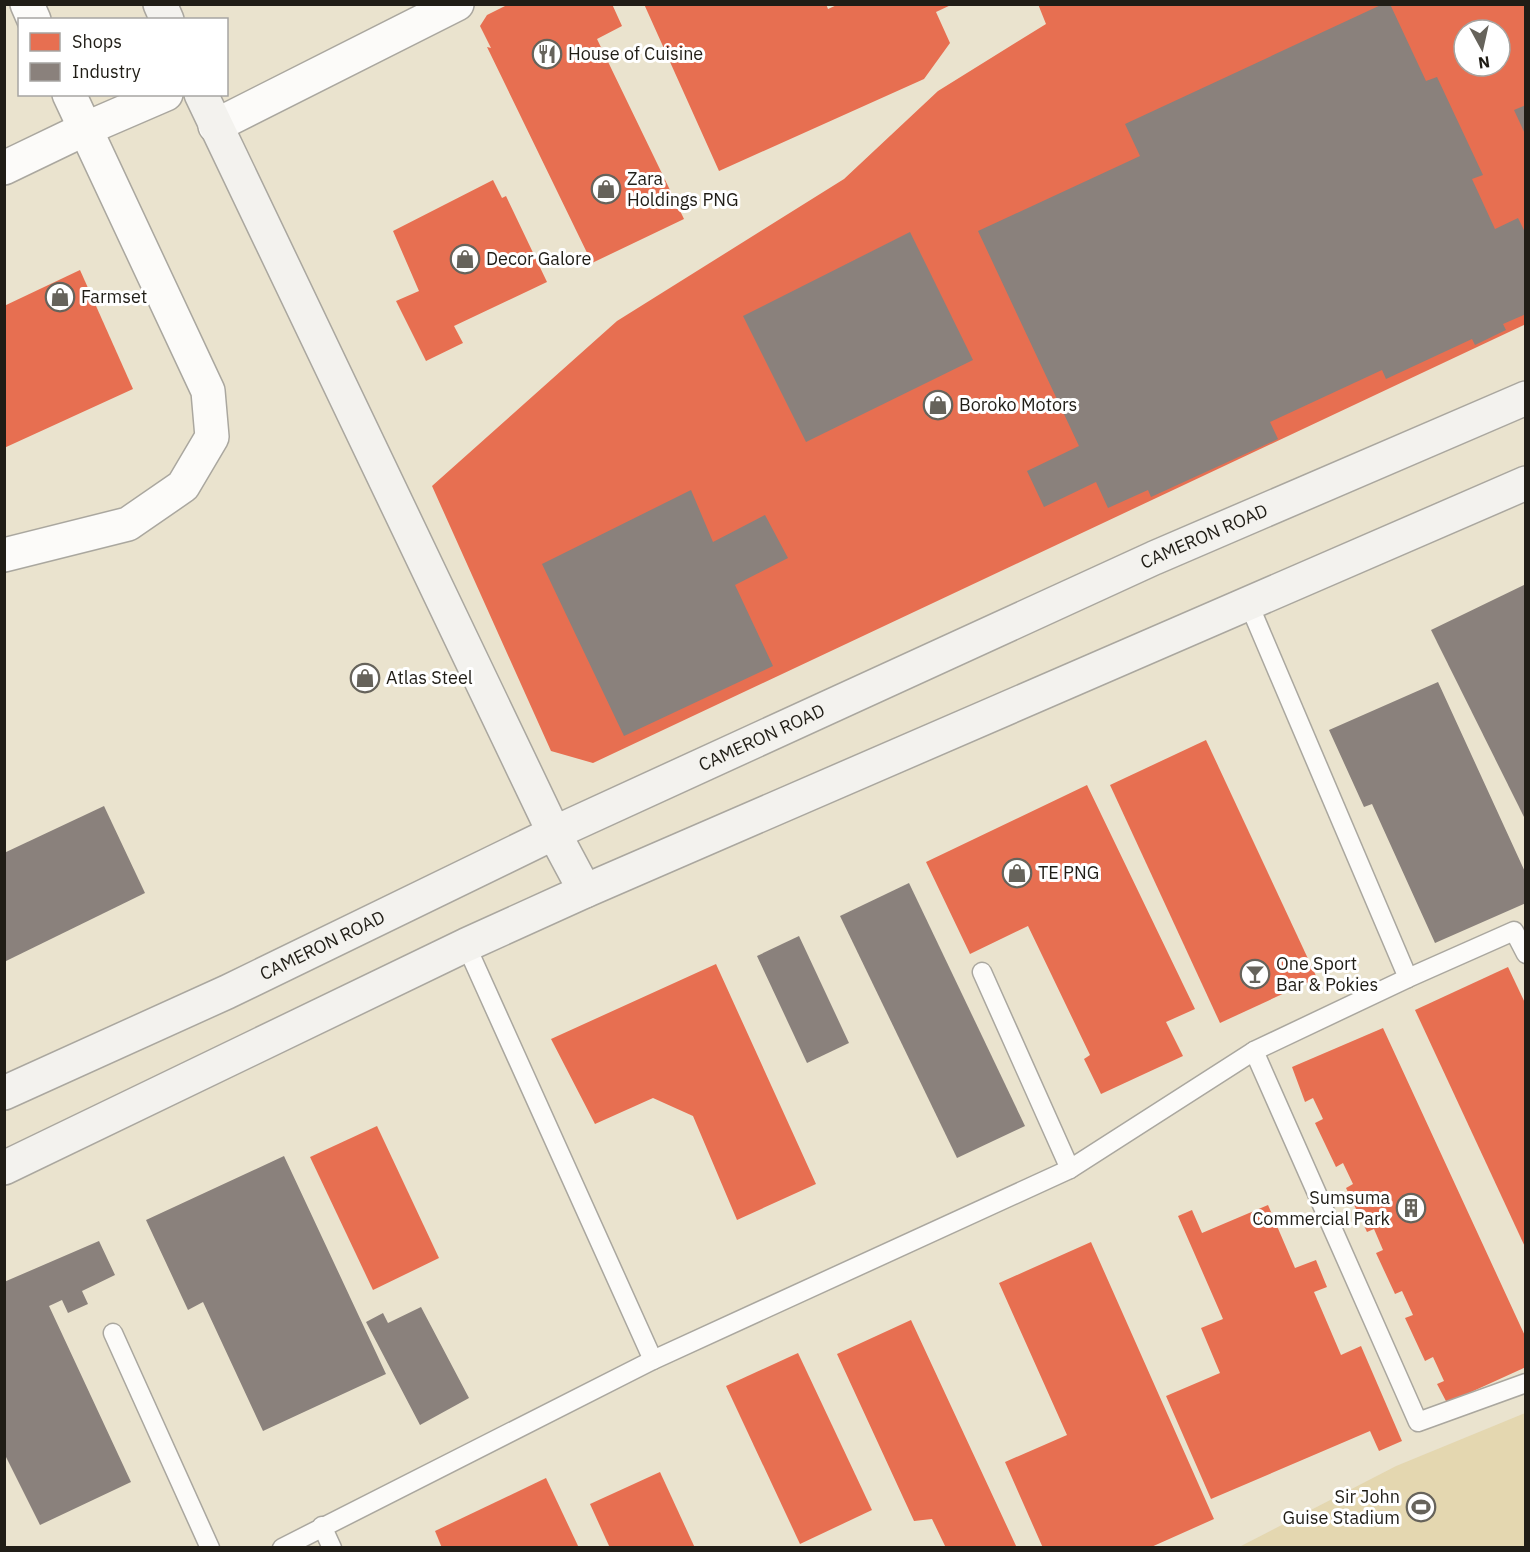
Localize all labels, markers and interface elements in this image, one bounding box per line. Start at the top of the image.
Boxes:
legend [18,18,228,96]
north arrow [1452,18,1512,78]
text: Shops [72,30,122,53]
restaurant icon: House of Cuisine [531,38,563,70]
place label: House of Cuisine [568,42,703,65]
text: N [1477,52,1491,74]
text: Industry [72,60,141,83]
place label: Zara Holdings PNG [627,167,739,211]
shop icon: Zara Holdings PNG [590,173,622,205]
shop icon: Decor Galore [449,243,481,275]
place label: Decor Galore [486,247,591,270]
shop icon: Farmset [44,281,76,313]
place label: Farmset [81,285,147,308]
shop icon: Boroko Motors [922,389,954,421]
place label: Boroko Motors [959,393,1077,416]
street label: CAMERON ROAD [1137,498,1271,574]
shop icon: Atlas Steel [349,662,381,694]
place label: Atlas Steel [386,666,473,689]
street label: CAMERON ROAD [695,698,828,776]
shop icon: TE PNG [1001,857,1033,889]
place label: TE PNG [1038,861,1099,884]
street label: CAMERON ROAD [256,905,389,985]
place label: One Sport Bar & Pokies [1276,952,1378,996]
bar icon: One Sport Bar & Pokies [1239,958,1271,990]
place label: Sumsuma Commercial Park [1252,1186,1391,1230]
building icon: Sumsuma Commercial Park [1395,1192,1427,1224]
place label: Sir John Guise Stadium [1283,1485,1400,1529]
sports icon: Sir John Guise Stadium [1405,1491,1437,1523]

